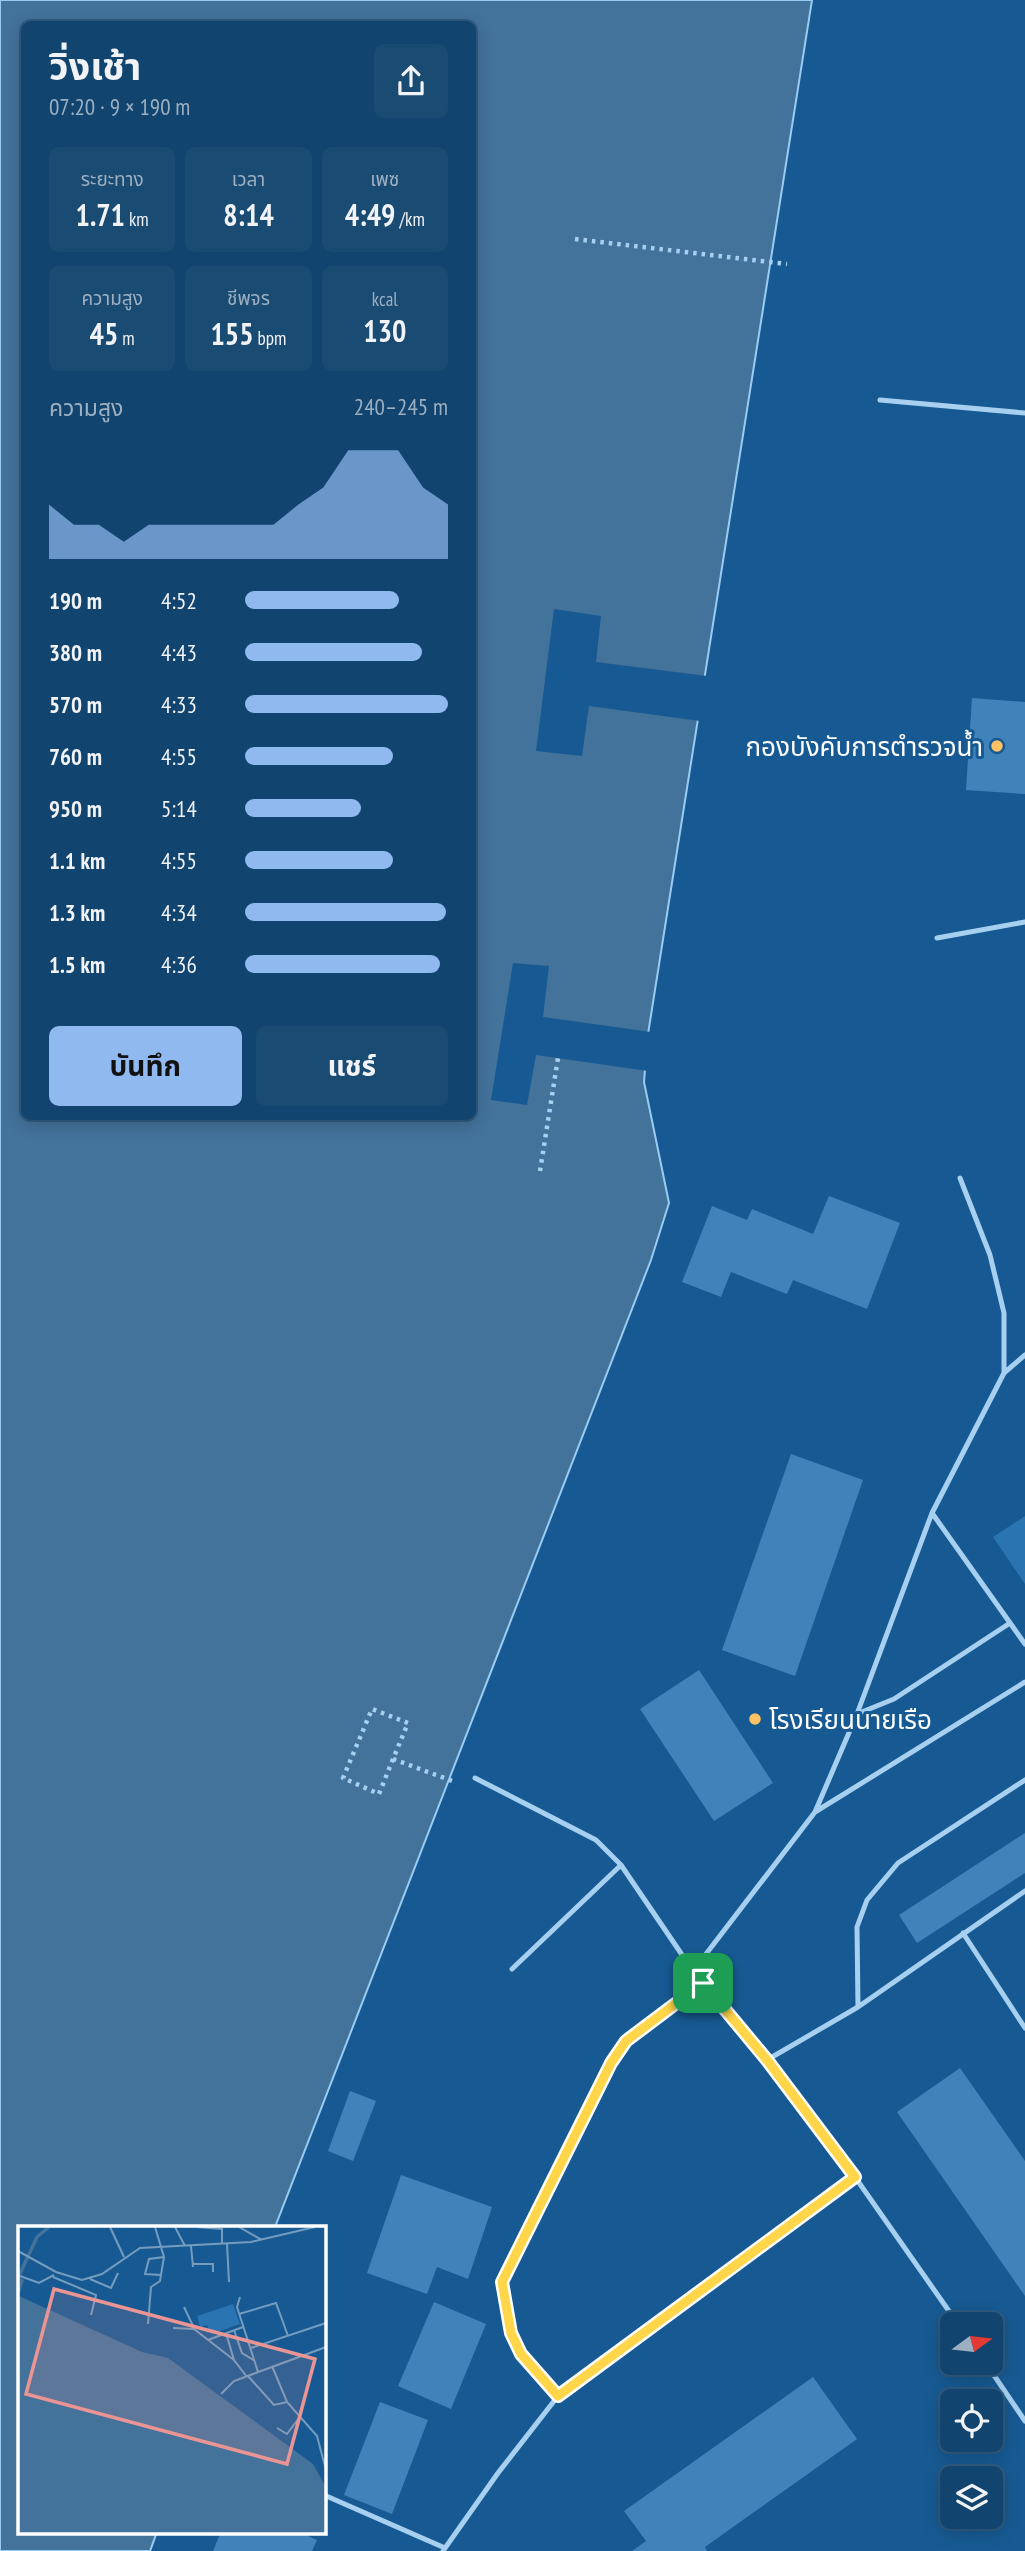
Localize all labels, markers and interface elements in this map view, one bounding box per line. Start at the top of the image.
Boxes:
text: วิ่งเช้า [49,41,141,90]
button: share [374,44,448,118]
text: 07:20 · 9 × 190 m [49,92,190,121]
text: ระยะทาง [81,167,144,191]
text: เวลา [232,167,265,191]
text: เพซ [370,167,399,191]
text: 1.71 [76,195,125,234]
text: 8:14 [223,195,274,234]
text: 4:49 [345,195,395,234]
text: km [125,207,149,231]
text: /km [395,207,425,231]
text: ความสูง [81,286,143,310]
text: ชีพจร [227,286,270,310]
text: kcal [372,287,398,311]
text: 130 [363,311,406,350]
text: 45 [90,314,118,353]
text: 155 [211,314,254,353]
text: m [118,326,135,350]
text: bpm [254,326,286,350]
text: 240–245 m [354,392,448,421]
text: ความสูง [49,393,123,422]
text: 190 m [49,586,102,615]
text: 4:52 [161,586,197,615]
text: 380 m [49,638,102,667]
text: 4:43 [161,638,197,667]
text: 570 m [49,690,102,719]
text: 4:33 [161,690,197,719]
place label: กองบังคับการตำรวจน้ำ [745,729,983,763]
marker: กองบังคับการตำรวจน้ำ [989,738,1005,754]
text: 760 m [49,742,102,771]
text: 4:55 [161,742,197,771]
text: 950 m [49,794,102,823]
text: 5:14 [161,794,197,823]
text: 1.1 km [49,846,105,875]
text: 4:55 [161,846,197,875]
text: 1.3 km [49,898,105,927]
text: 4:34 [161,898,197,927]
text: 1.5 km [49,950,105,979]
text: 4:36 [161,950,197,979]
button: บันทึก [49,1026,242,1106]
button: แชร์ [256,1026,448,1106]
place label: โรงเรียนนายเรือ [769,1703,932,1736]
marker: โรงเรียนนายเรือ [747,1711,763,1727]
pin [673,1953,733,2013]
icon: arrive [684,1964,722,2002]
inset map [18,2226,326,2534]
north arrow [940,2312,1003,2375]
map controls [940,2312,1003,2529]
button: locate [940,2389,1003,2452]
button: layers [940,2466,1003,2529]

